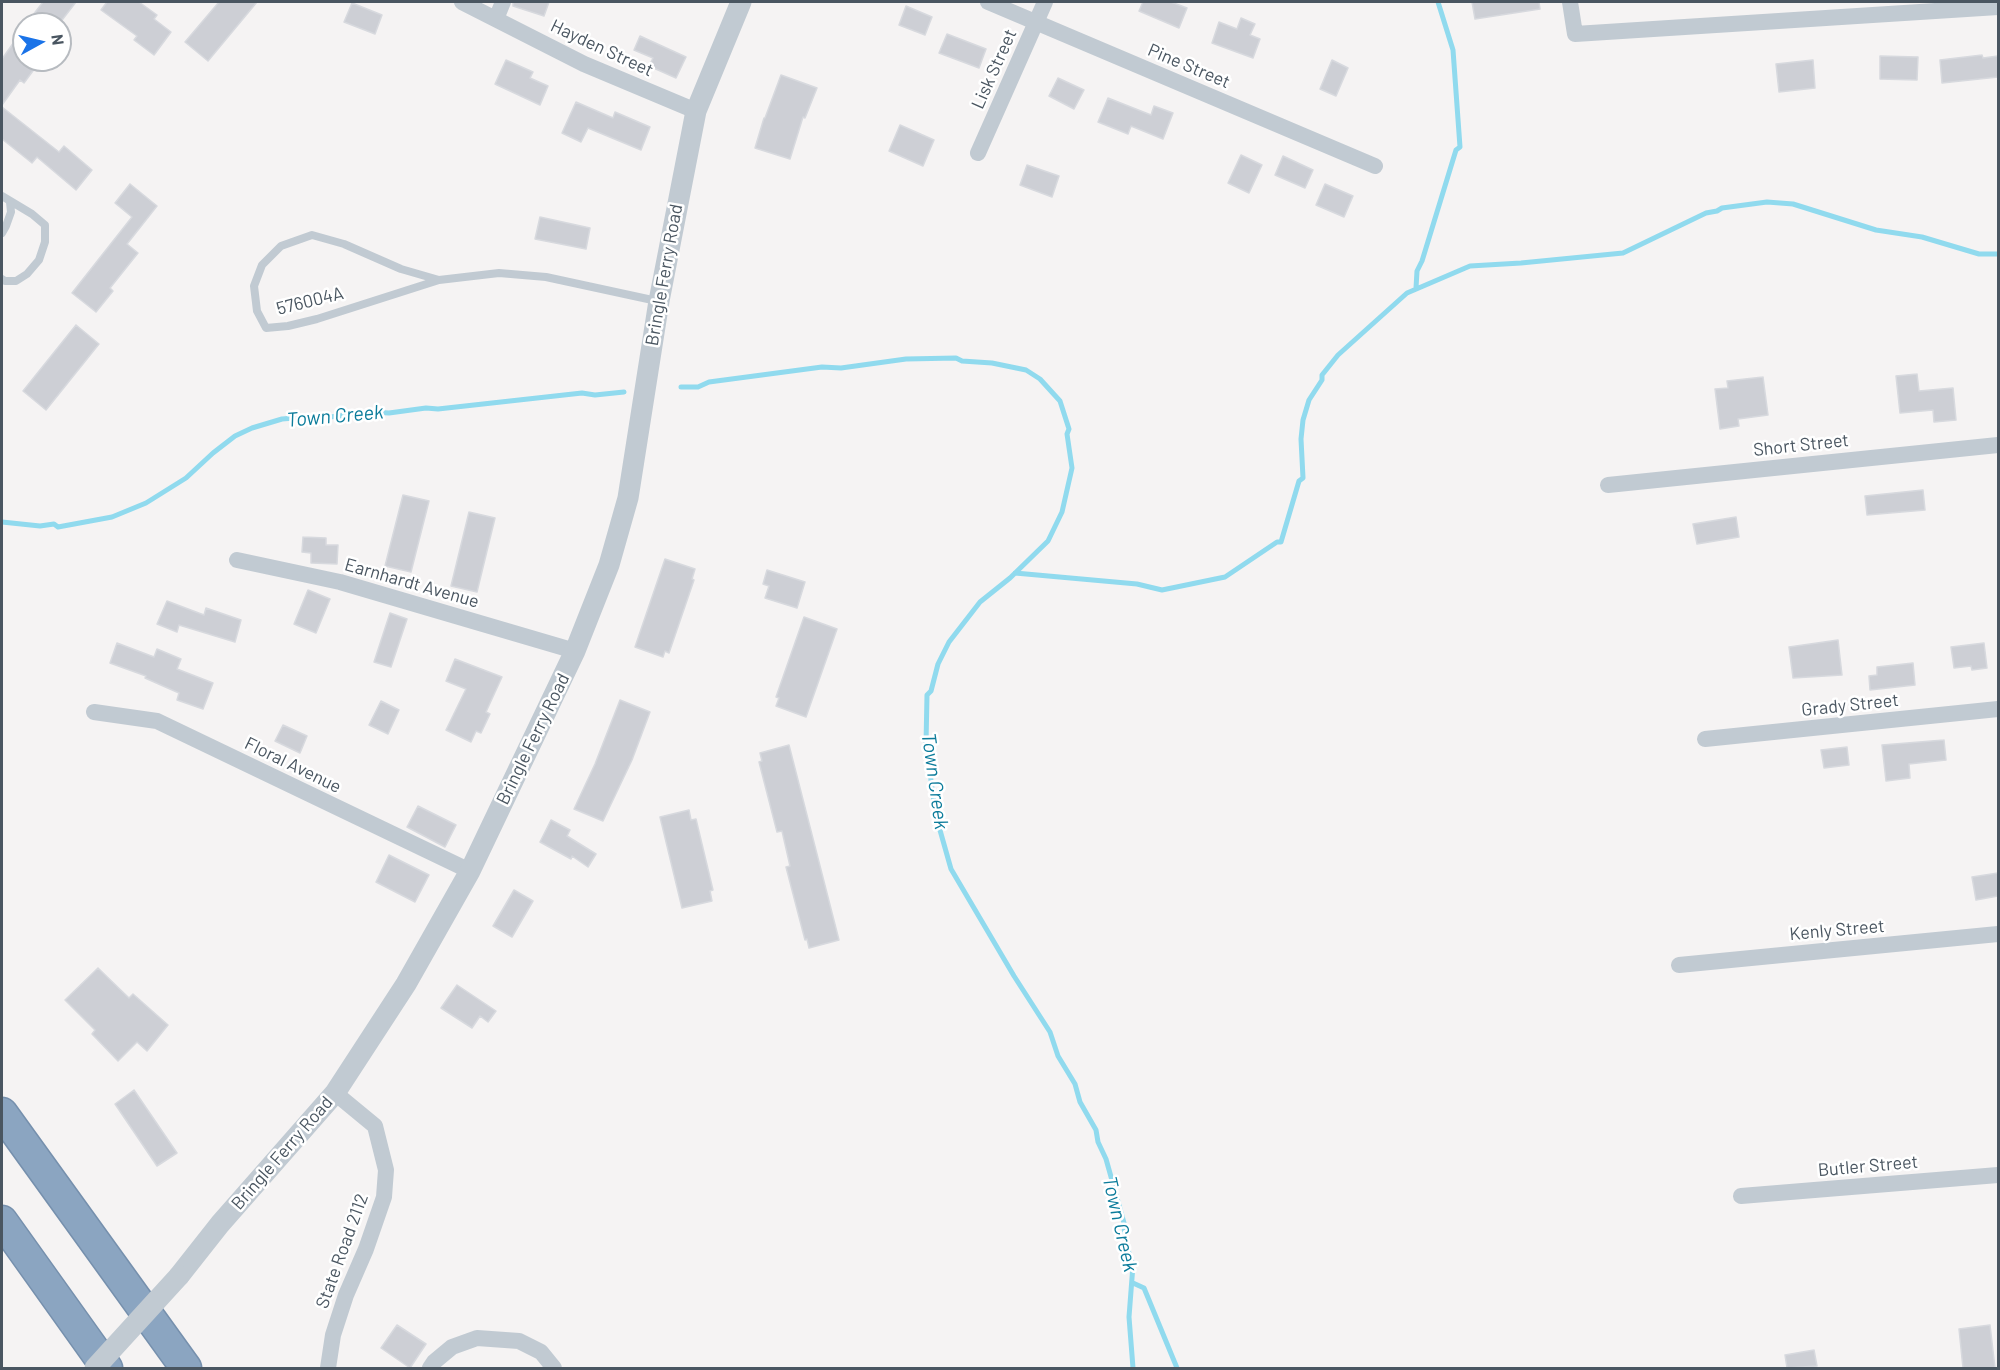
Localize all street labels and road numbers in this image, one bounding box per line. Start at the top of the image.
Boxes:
street label: Hayden Street [547,15,657,81]
street label: Lisk Street [967,26,1021,112]
street label: Pine Street [1145,39,1233,93]
street label: Bringle Ferry Road [641,202,687,348]
street label: 576004A [274,282,346,320]
street label: Short Street [1752,429,1850,461]
street label: Earnhardt Avenue [342,553,482,613]
street label: Bringle Ferry Road [492,670,574,808]
street label: Grady Street [1800,689,1900,721]
street label: Floral Avenue [241,732,345,798]
street label: Kenly Street [1789,915,1885,945]
street label: Bringle Ferry Road [227,1092,337,1214]
street label: Butler Street [1817,1151,1919,1181]
street label: State Road 2112 [311,1191,373,1311]

